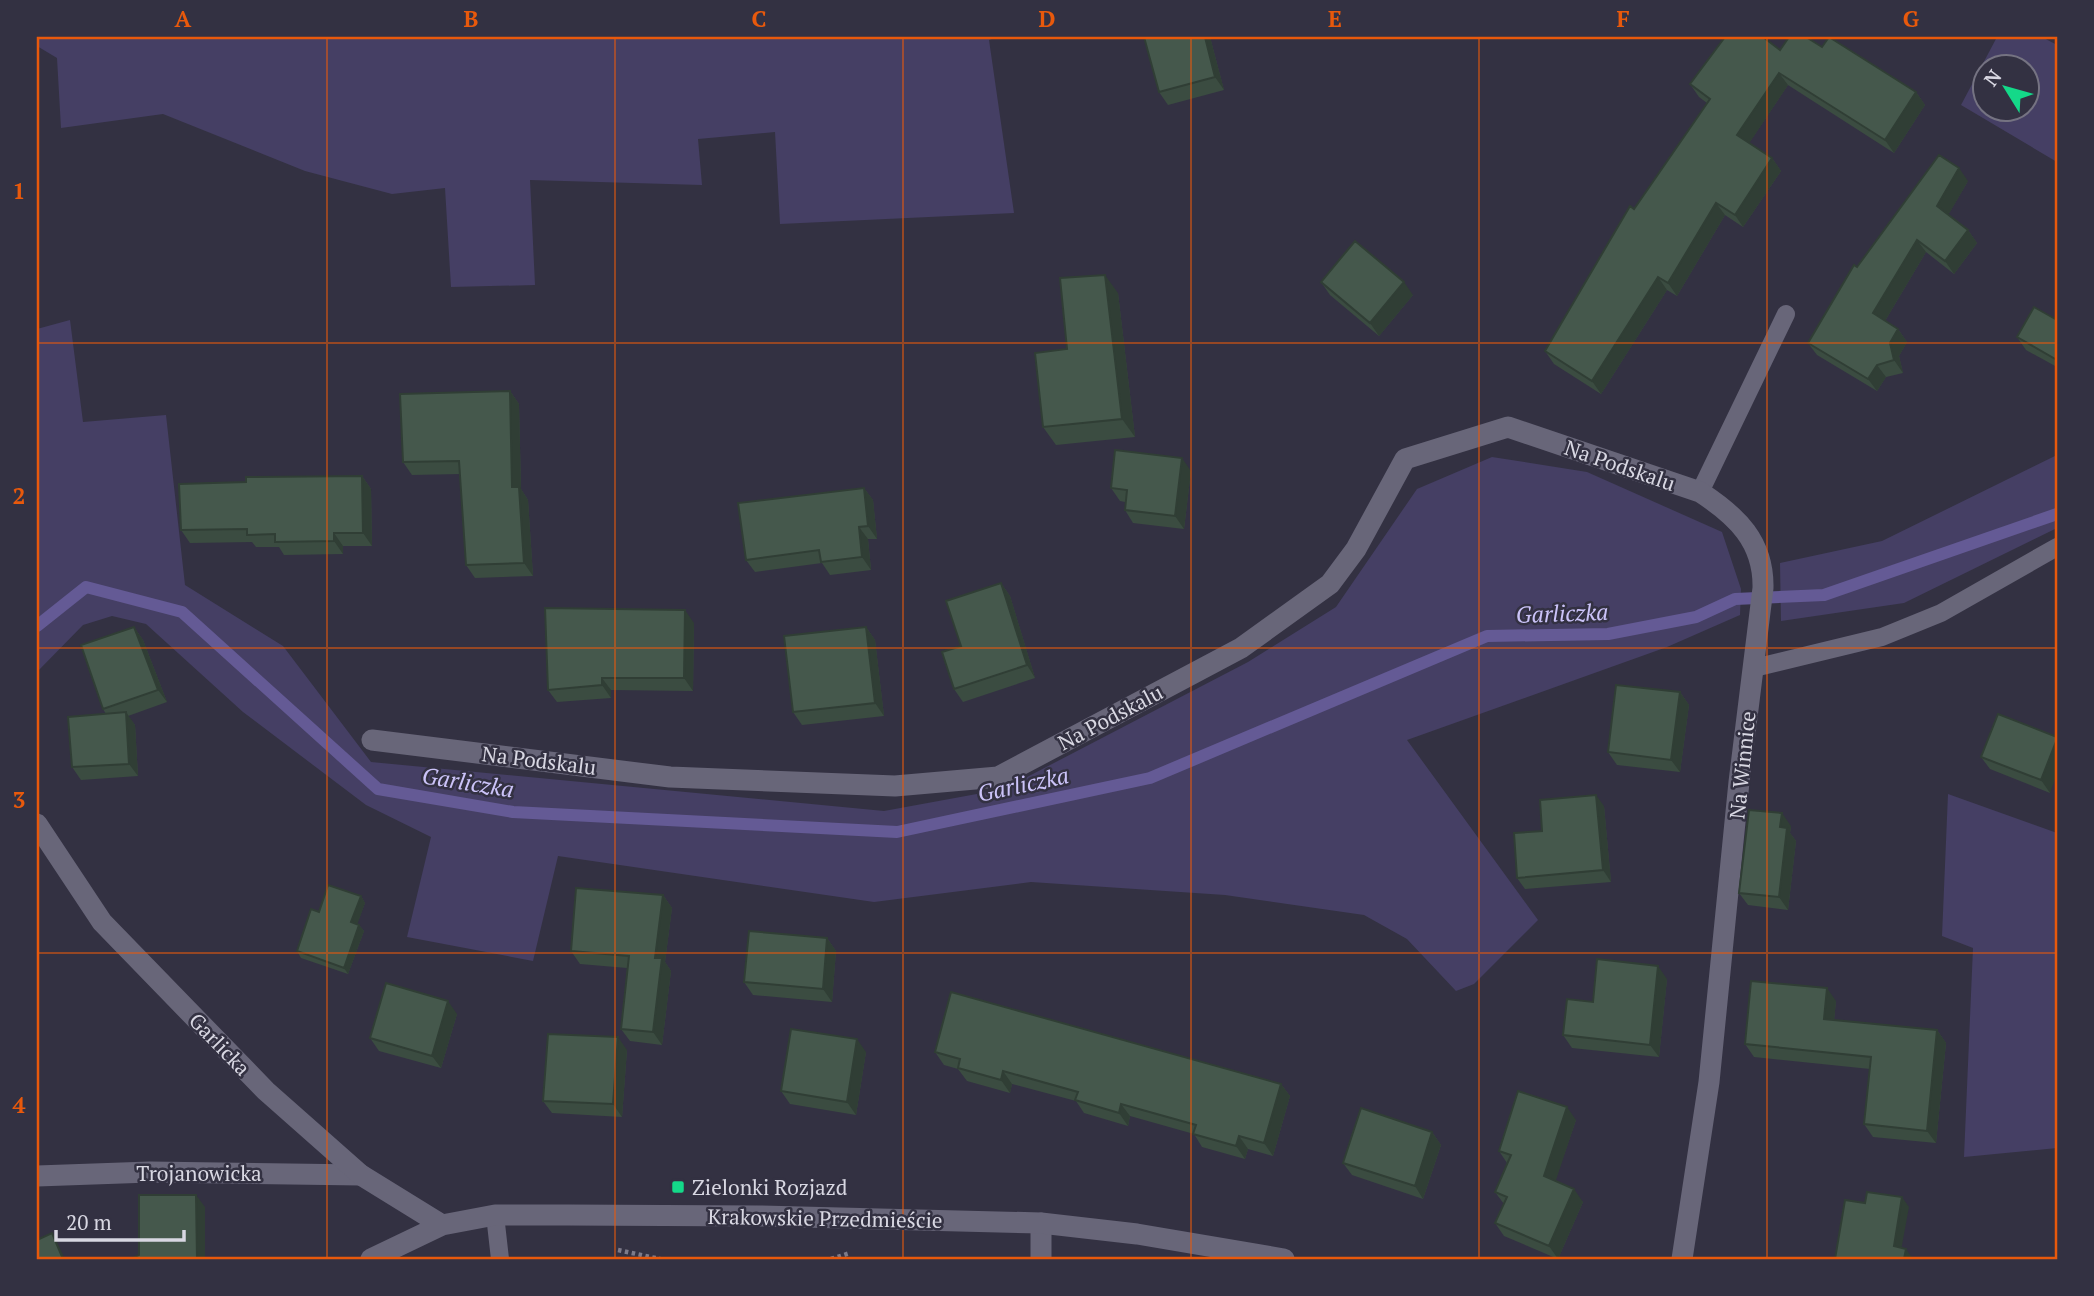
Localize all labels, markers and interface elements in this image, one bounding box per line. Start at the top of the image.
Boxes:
text: A [175,3,192,34]
text: B [464,3,479,34]
text: C [752,3,767,34]
text: D [1039,3,1056,34]
text: E [1328,3,1342,34]
text: F [1616,3,1630,34]
text: G [1903,3,1920,34]
north arrow [1972,52,2042,122]
text: N [1978,64,2007,91]
text: 1 [13,175,26,206]
street label: Na Podskalu [1561,433,1679,497]
text: 2 [13,480,26,511]
water label: Garliczka [1515,596,1609,630]
street label: Na Podskalu [1053,678,1167,756]
street label: Na Winnice [1722,710,1762,820]
street label: Na Podskalu [480,739,598,781]
water label: Garliczka [420,759,516,805]
water label: Garliczka [975,759,1071,809]
text: 3 [13,784,26,815]
street label: Garlicka [183,1007,257,1082]
text: 4 [13,1089,26,1120]
street label: Trojanowicka [136,1159,262,1187]
place label: Zielonki Rozjazd [692,1173,848,1201]
marker: Zielonki Rozjazd [670,1179,686,1195]
scale bar [56,1198,184,1242]
street label: Krakowskie Przedmieście [707,1202,943,1234]
text: 20 m [66,1208,112,1236]

